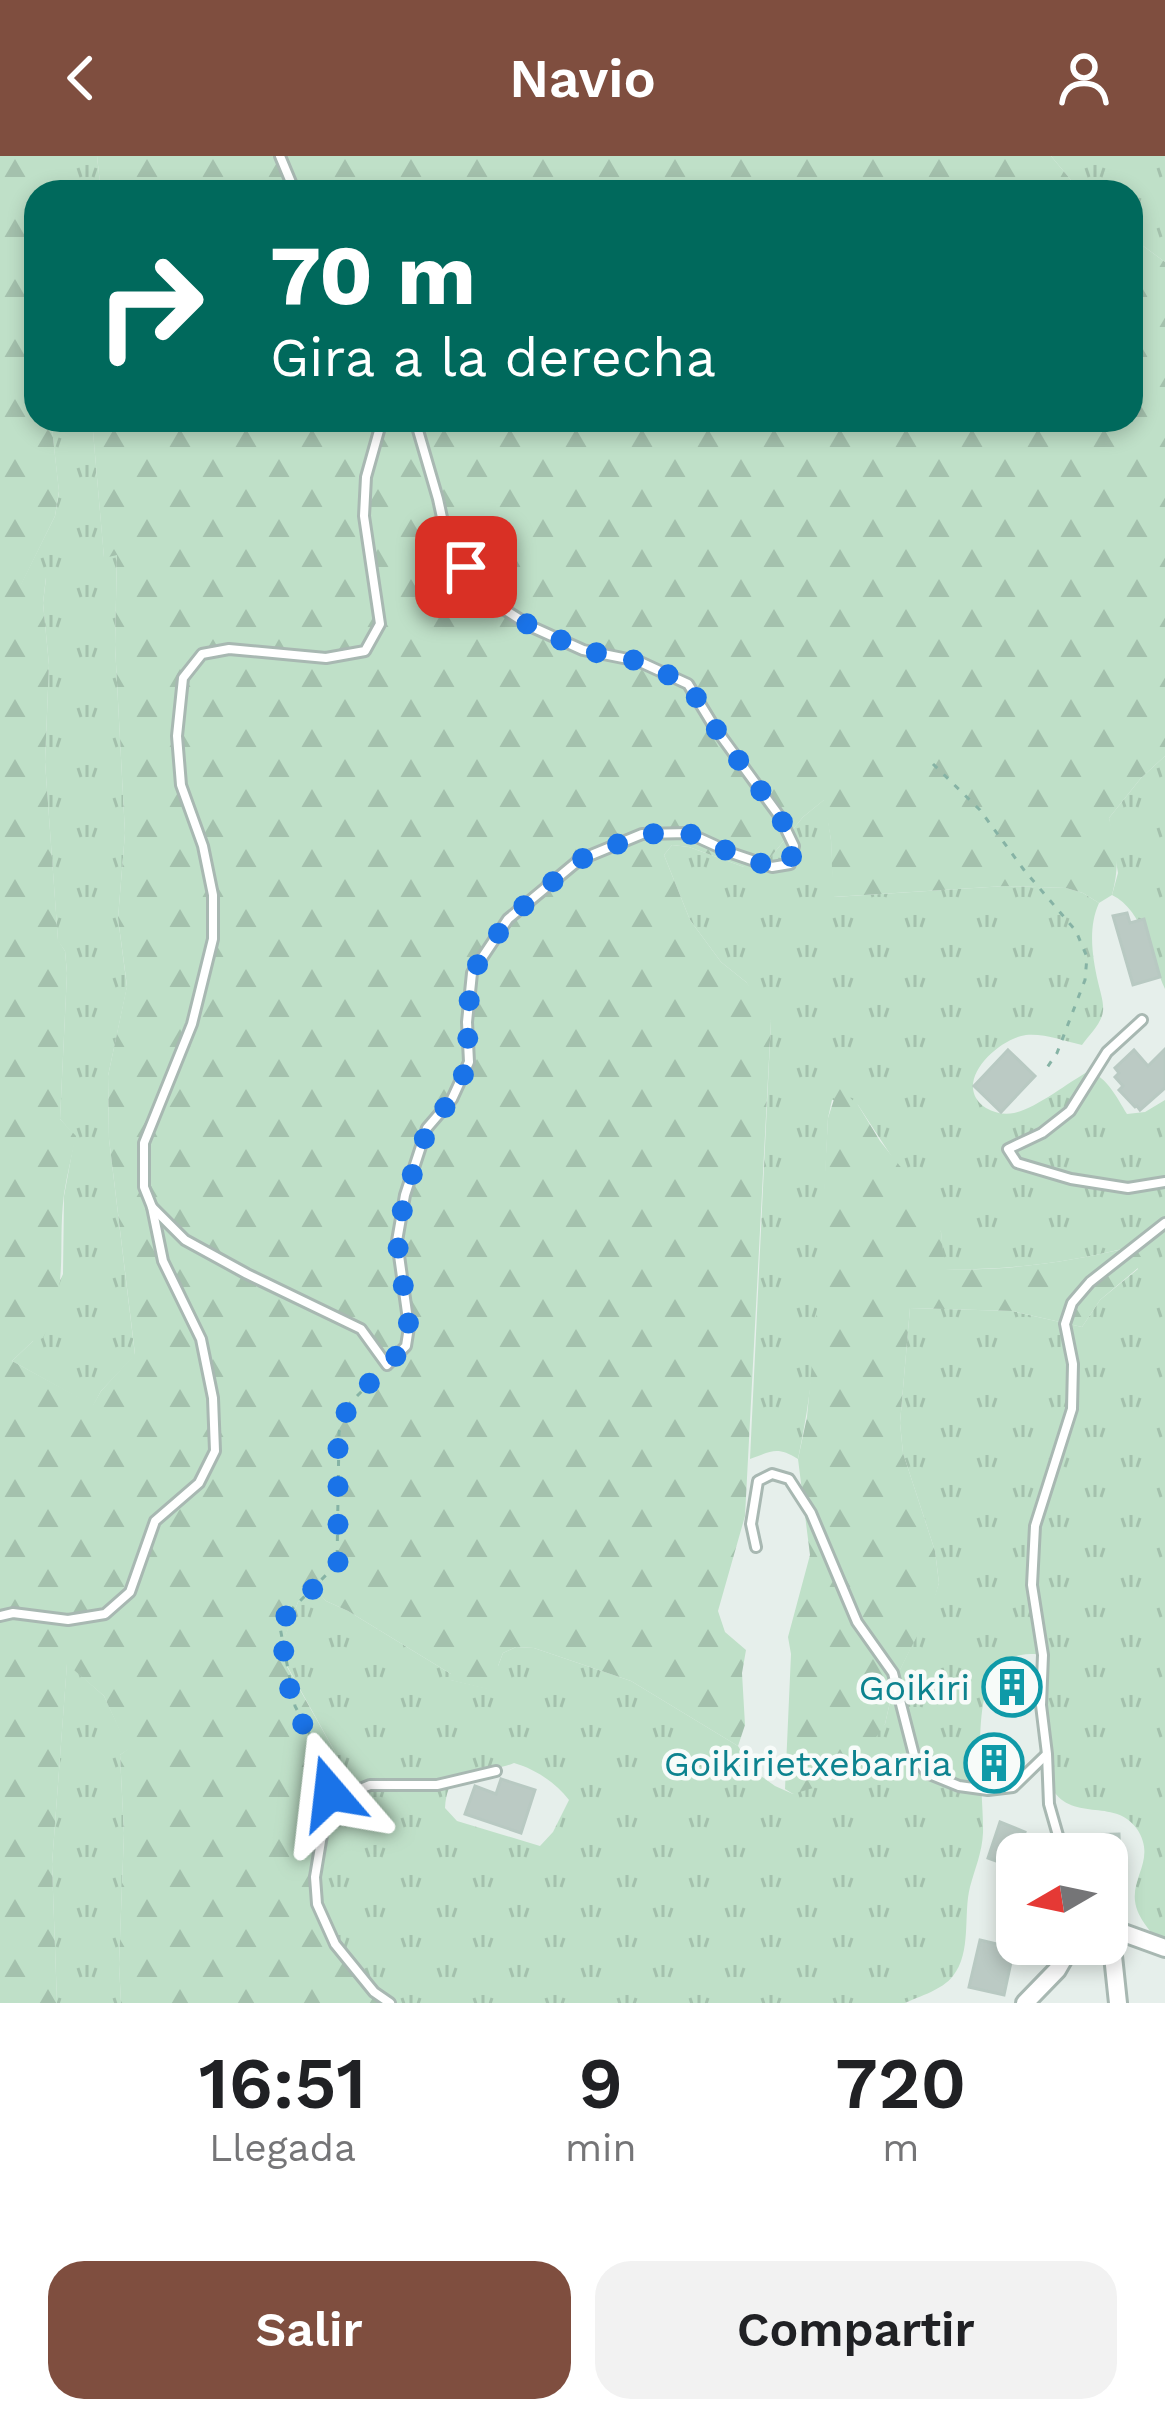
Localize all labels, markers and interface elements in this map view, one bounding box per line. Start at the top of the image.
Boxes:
icon: back [48,45,114,111]
icon: person [1051,45,1117,111]
text: Navio [509,47,656,110]
text: 70 m [270,226,476,324]
icon: right [72,228,228,384]
text: Gira a la derecha [270,326,716,389]
pin [415,516,517,618]
icon: arrive [433,534,499,600]
building icon: Goikiri [981,1656,1043,1718]
place label: Goikiri [859,1667,970,1709]
position arrow [267,1730,393,1856]
building icon: Goikirietxebarria [963,1732,1025,1794]
place label: Goikirietxebarria [664,1743,952,1785]
north arrow [996,1833,1128,1965]
map controls [996,1833,1128,1965]
text: 16:51 [199,2041,366,2125]
text: 9 [579,2041,623,2125]
text: 720 [835,2041,966,2125]
text: Llegada [209,2125,356,2170]
text: min [565,2125,637,2170]
text: m [882,2125,919,2170]
button: Salir [48,2261,571,2399]
button: Compartir [595,2261,1117,2399]

